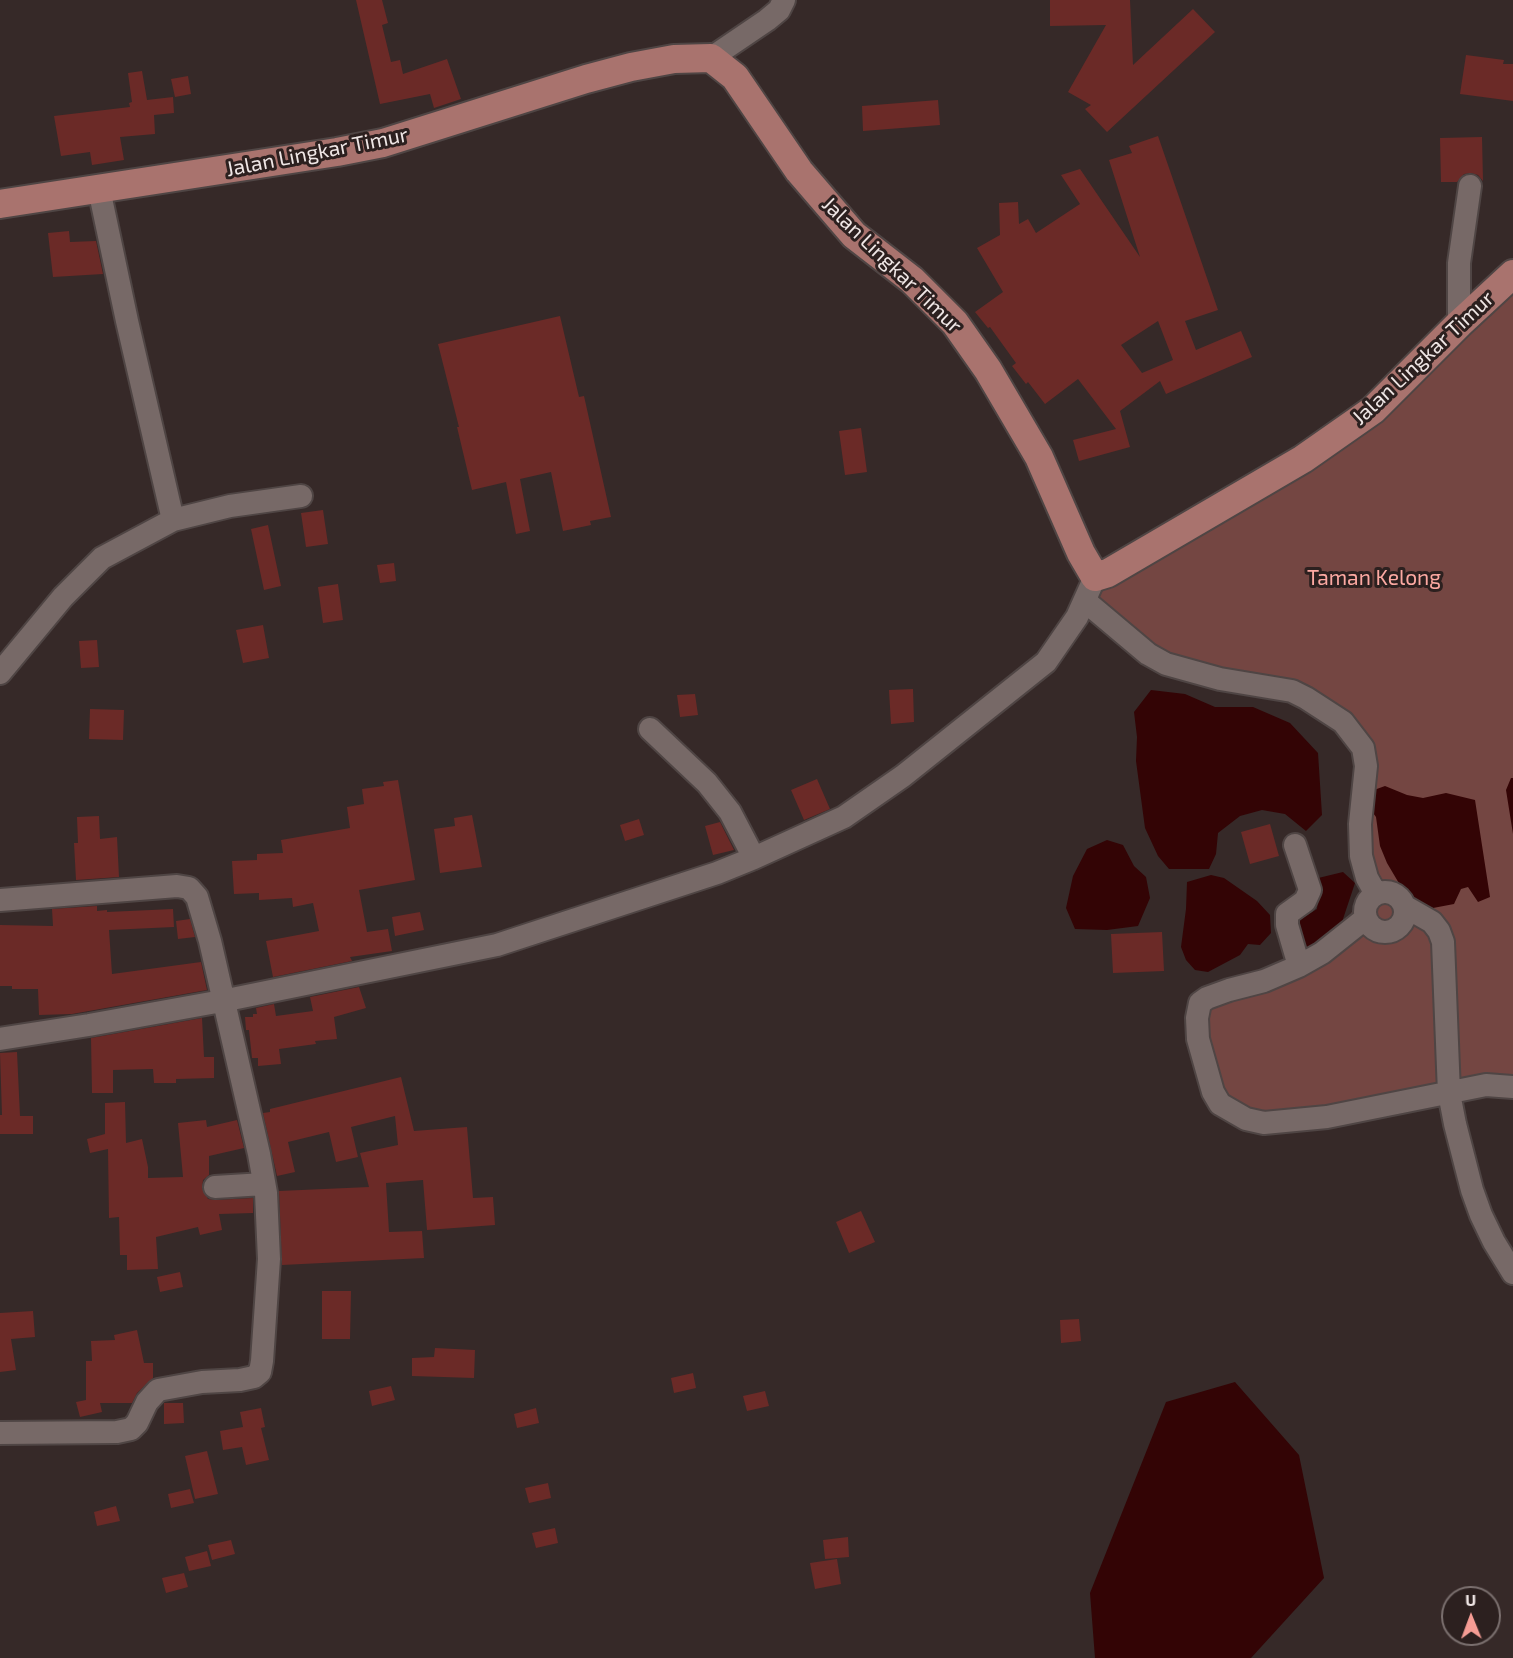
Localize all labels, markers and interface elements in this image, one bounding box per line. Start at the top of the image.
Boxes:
street label: Jalan Lingkar Timur [224,122,410,182]
street label: Jalan Lingkar Timur [817,192,967,338]
street label: Jalan Lingkar Timur [1347,286,1499,430]
park label: Taman Kelong [1307,565,1441,591]
north arrow [1441,1586,1501,1646]
text: U [1465,1590,1476,1609]

